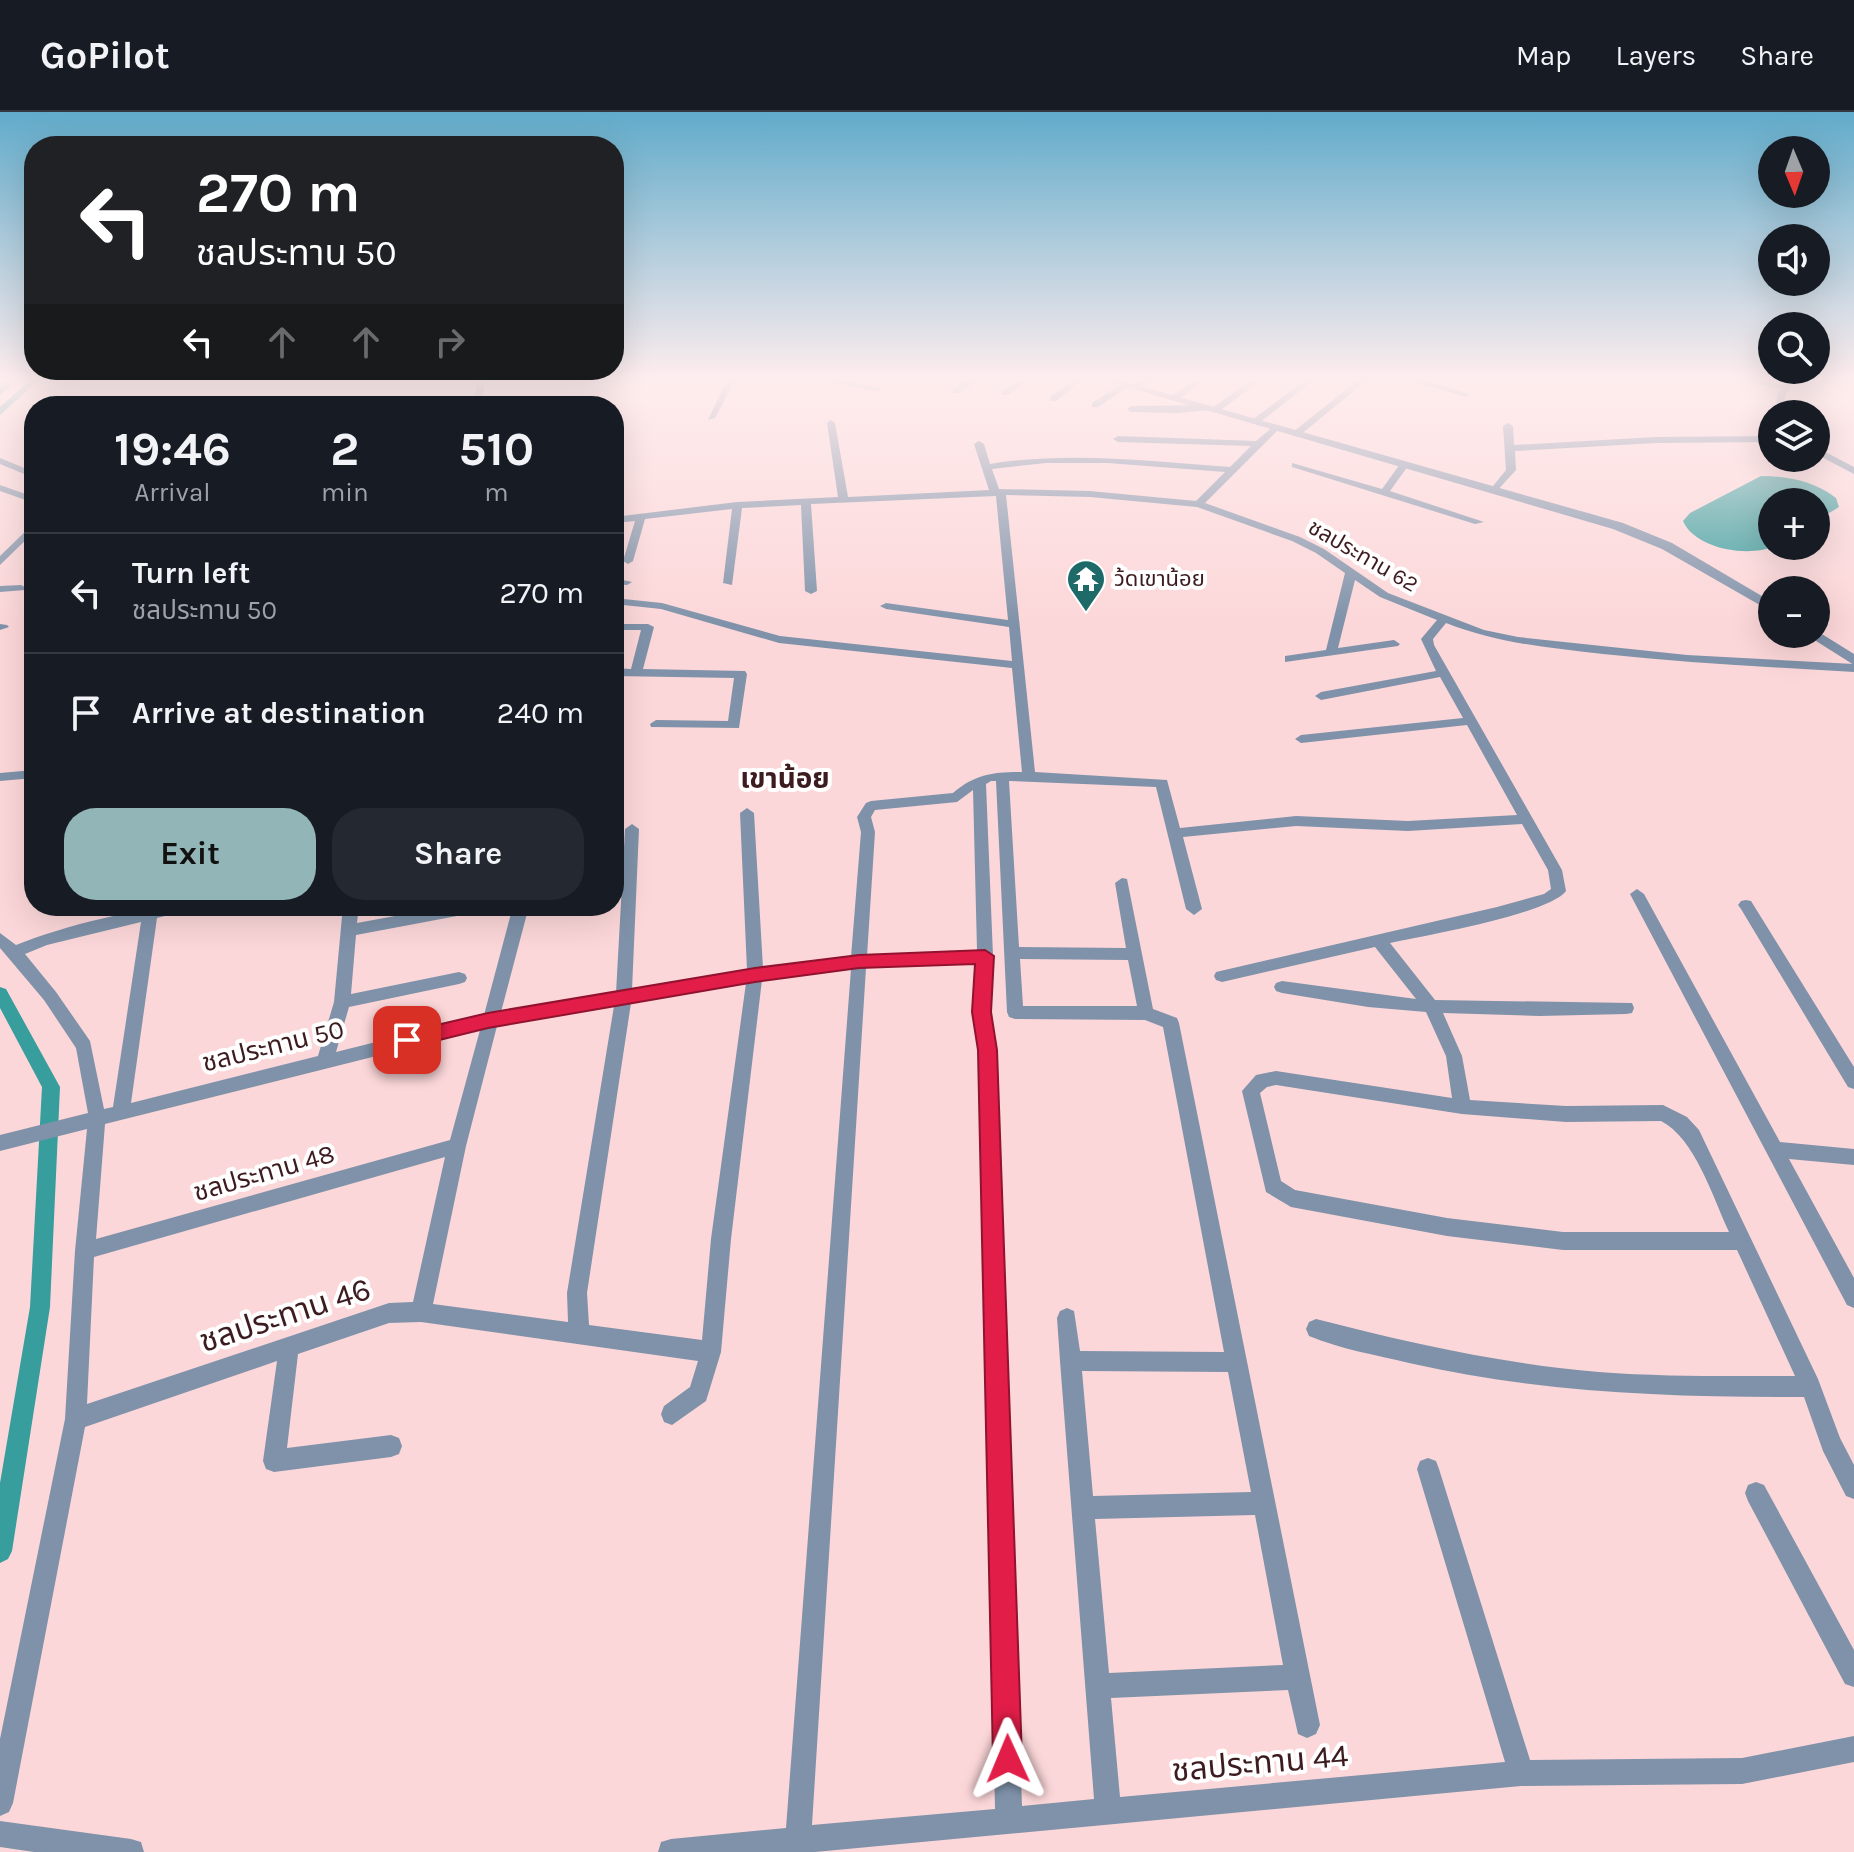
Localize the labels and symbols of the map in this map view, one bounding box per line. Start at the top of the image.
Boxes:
north arrow [1758,136,1830,208]
street label: ชลประทาน 62 [1303,514,1423,598]
temple icon: ว้ดเขาน้อย [1065,558,1107,613]
place label: ว้ดเขาน้อย [1114,566,1205,592]
district label: เขาน้อย [740,762,830,795]
pin [373,1006,441,1074]
street label: ชลประทาน 50 [199,1013,347,1079]
street label: ชลประทาน 48 [190,1138,338,1208]
street label: ชลประทาน 46 [195,1270,375,1360]
position arrow [966,1717,1050,1801]
street label: ชลประทาน 44 [1170,1737,1350,1789]

